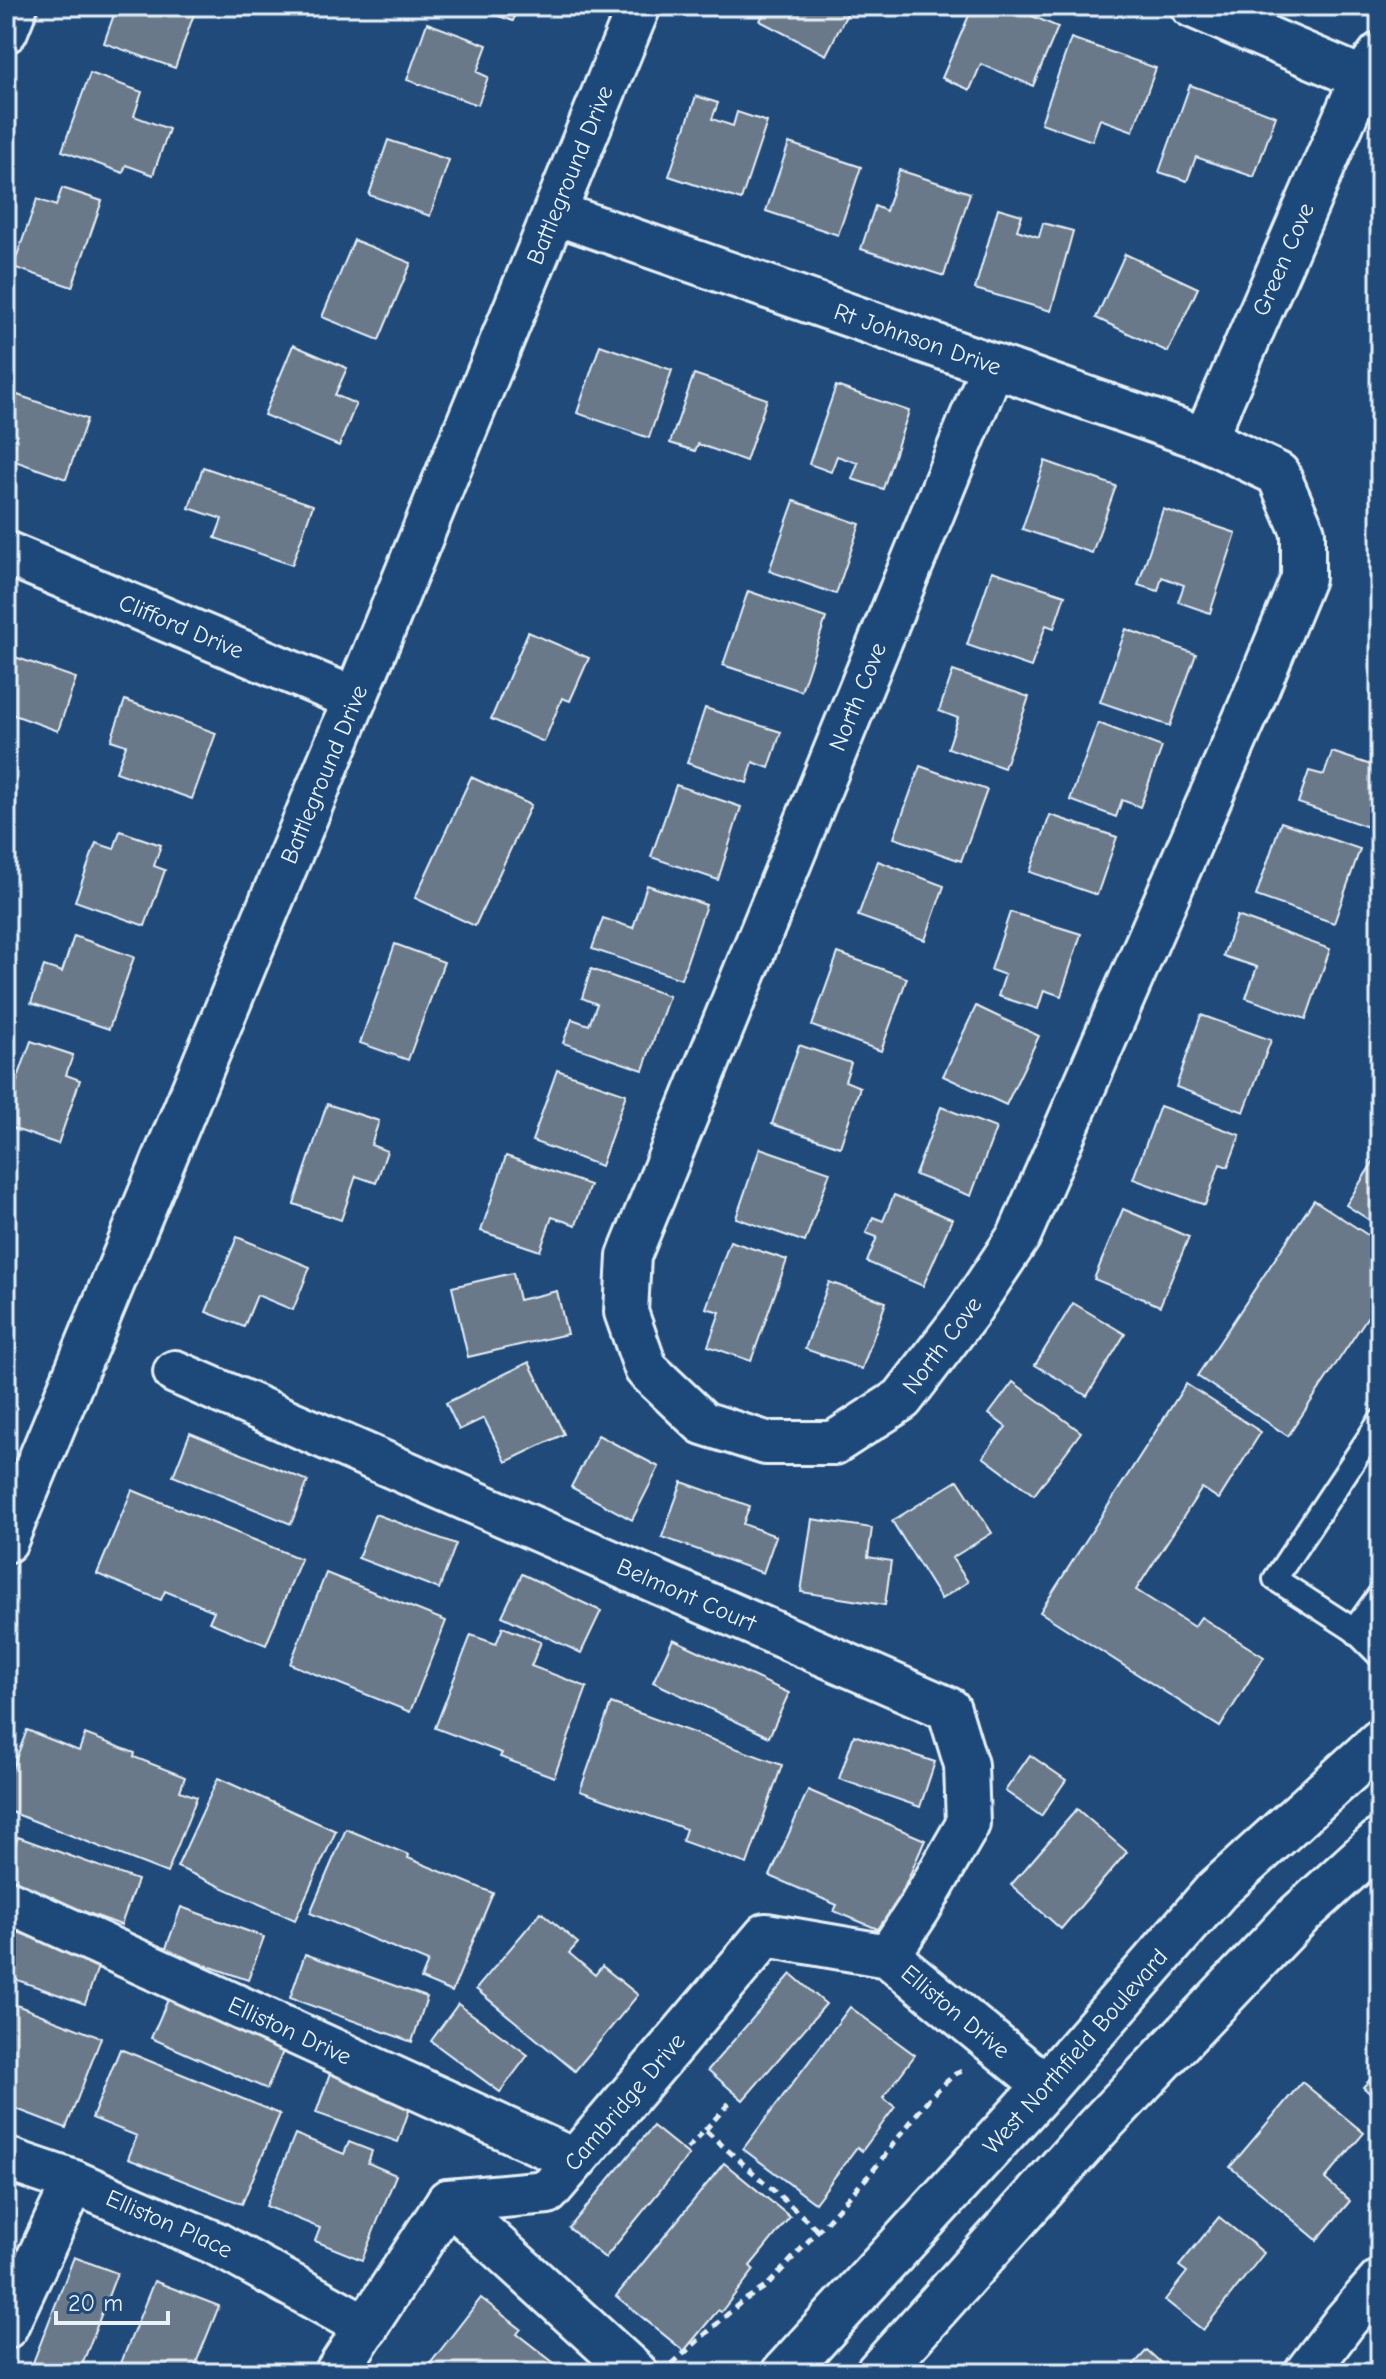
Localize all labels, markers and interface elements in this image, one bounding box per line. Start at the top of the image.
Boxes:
street label: Battleground Drive [521,81,619,268]
street label: Green Cove [1246,198,1320,320]
street label: Rt Johnson Drive [831,297,1005,381]
street label: Clifford Drive [115,588,248,665]
street label: North Cove [823,638,892,755]
street label: Battleground Drive [274,681,373,868]
street label: North Cove [896,1291,988,1399]
street label: Belmont Court [613,1552,762,1638]
street label: West Northfield Boulevard [977,1943,1173,2160]
street label: Elliston Drive [896,1959,1016,2064]
street label: Elliston Drive [224,1990,356,2071]
street label: Cambridge Drive [558,2027,691,2176]
street label: Elliston Place [102,2184,238,2264]
scale bar [56,2275,168,2325]
text: 20 m [68,2289,123,2317]

